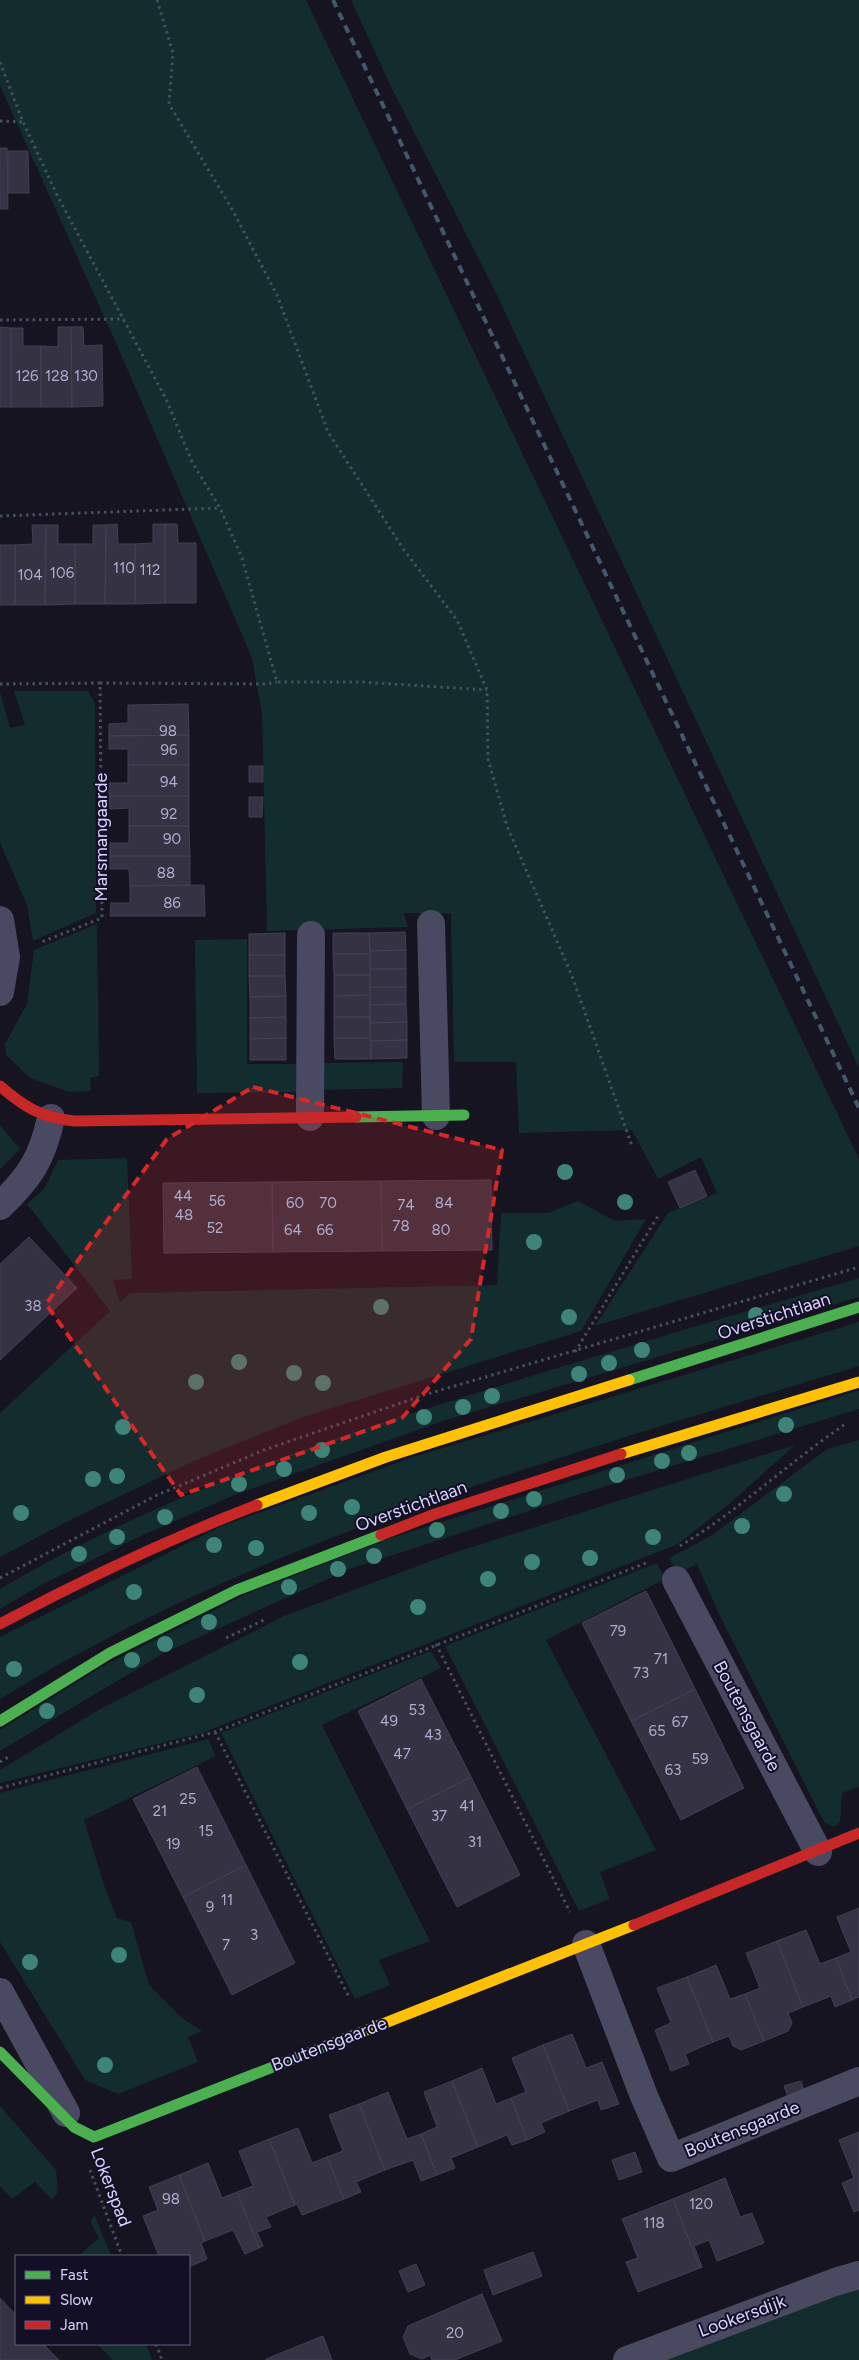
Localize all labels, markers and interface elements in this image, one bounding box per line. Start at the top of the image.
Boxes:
house number: 126 [15,367,39,385]
house number: 128 [45,367,69,385]
house number: 130 [74,367,98,385]
house number: 110 [113,559,135,577]
house number: 112 [140,561,160,579]
house number: 106 [50,564,75,582]
house number: 104 [17,566,43,584]
house number: 98 [159,722,177,740]
house number: 96 [161,741,178,759]
street label: Marsmangaarde [90,772,112,901]
house number: 94 [160,773,178,791]
house number: 92 [161,805,177,823]
house number: 90 [163,830,181,848]
house number: 88 [157,864,175,882]
house number: 86 [163,894,181,912]
house number: 44 [174,1187,192,1205]
house number: 56 [208,1192,226,1210]
house number: 60 [286,1194,304,1212]
house number: 70 [319,1194,337,1212]
house number: 84 [435,1194,453,1212]
house number: 74 [397,1196,415,1214]
house number: 48 [175,1206,193,1224]
house number: 78 [392,1217,410,1235]
house number: 52 [206,1219,224,1237]
house number: 64 [284,1221,302,1239]
house number: 66 [317,1221,334,1239]
house number: 80 [432,1221,450,1239]
street label: Overstichtlaan [715,1287,833,1345]
house number: 38 [24,1297,42,1315]
street label: Overstichtlaan [352,1476,470,1536]
house number: 79 [610,1622,626,1640]
house number: 71 [654,1650,668,1668]
street label: Boutensgaarde [709,1657,785,1775]
house number: 73 [633,1664,649,1682]
house number: 53 [409,1701,425,1719]
house number: 49 [380,1712,398,1730]
house number: 67 [672,1713,688,1731]
house number: 65 [648,1722,666,1740]
house number: 43 [424,1726,442,1744]
house number: 47 [393,1745,411,1763]
house number: 59 [691,1750,709,1768]
house number: 63 [665,1761,681,1779]
house number: 25 [179,1790,197,1808]
house number: 41 [459,1797,475,1815]
house number: 21 [153,1802,167,1820]
house number: 37 [431,1807,447,1825]
house number: 15 [199,1822,213,1840]
house number: 31 [468,1833,482,1851]
house number: 19 [166,1835,180,1853]
house number: 11 [221,1891,233,1909]
house number: 9 [206,1898,214,1916]
house number: 3 [250,1926,258,1944]
house number: 7 [222,1936,230,1954]
street label: Boutensgaarde [268,2012,390,2076]
street label: Boutensgaarde [681,2096,803,2162]
street label: Lokerspad [86,2144,136,2230]
house number: 98 [162,2190,180,2208]
house number: 120 [689,2195,713,2213]
house number: 118 [643,2214,665,2232]
legend [15,2255,190,2345]
text: Fast [60,2266,89,2284]
street label: Lookersdijk [695,2290,789,2342]
text: Slow [60,2291,93,2309]
text: Jam [60,2316,88,2334]
house number: 20 [446,2324,464,2342]

